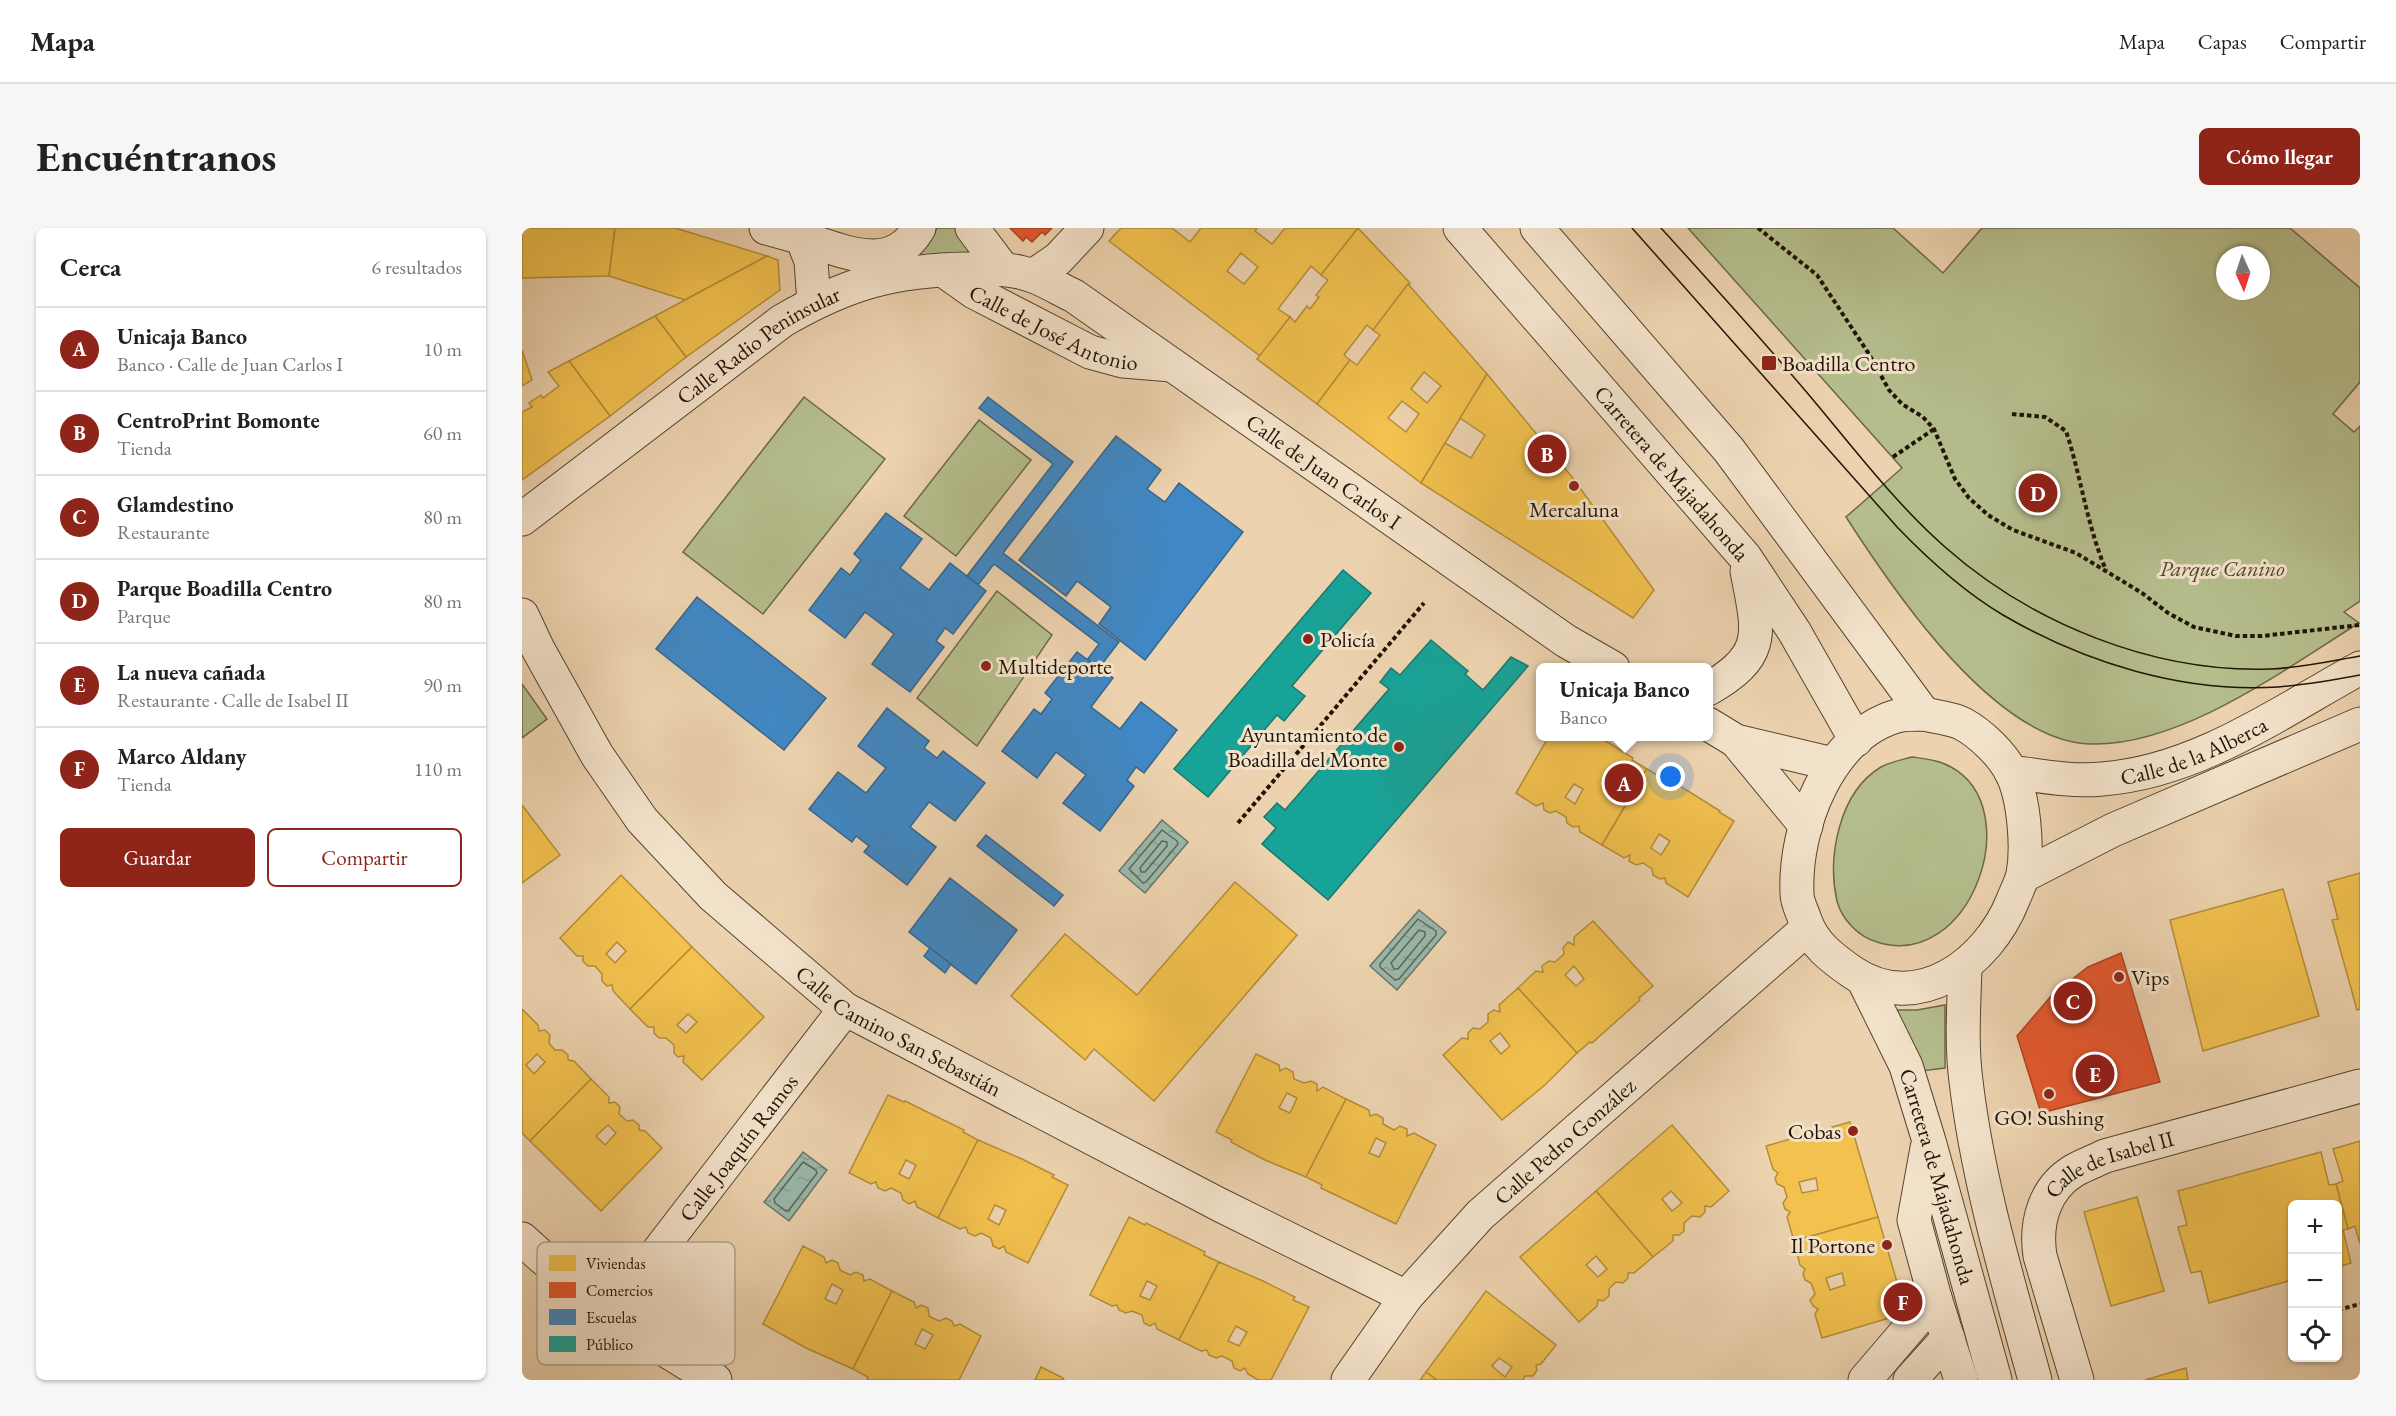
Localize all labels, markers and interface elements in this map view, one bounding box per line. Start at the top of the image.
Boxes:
text: Mapa [30,23,95,59]
text: Mapa [2119,28,2165,55]
text: Capas [2198,28,2247,55]
text: Compartir [2280,28,2366,55]
button: Cómo llegar [2199,128,2360,185]
text: Encuéntranos [36,129,276,184]
north arrow [2216,246,2270,300]
text: Cerca [60,250,121,284]
text: 6 resultados [371,254,462,280]
street label: Calle de José Antonio [964,277,1139,377]
street label: Calle Radio Peninsular [670,279,845,411]
text: Unicaja Banco [117,322,247,351]
text: A [72,336,87,362]
text: 10 m [423,336,462,362]
place label: Boadilla Centro [1782,349,1915,378]
text: Banco · Calle de Juan Carlos I [117,351,343,377]
marker: Boadilla Centro [1760,354,1778,372]
street label: Carretera de Majadahonda [1588,379,1756,567]
text: CentroPrint Bomonte [117,406,320,435]
street label: Calle de Juan Carlos I [1241,407,1407,536]
text: B [73,420,86,446]
text: 60 m [423,420,462,446]
pin: B [1528,432,1566,476]
text: Tienda [117,435,172,461]
pin: D [2018,470,2058,516]
marker: Mercaluna [1567,479,1581,493]
text: Glamdestino [117,490,234,519]
place label: Mercaluna [1529,495,1619,524]
text: C [72,504,87,530]
text: 80 m [423,504,462,530]
text: Restaurante [117,519,210,545]
park label: Parque Canino [2159,554,2285,583]
text: Parque Boadilla Centro [117,574,332,603]
text: D [72,588,87,614]
text: 80 m [423,588,462,614]
text: Parque [117,603,170,629]
place label: Policía [1320,625,1376,654]
marker: Policía [1301,632,1315,646]
place label: Multideporte [998,652,1112,681]
text: La nueva cañada [117,658,265,687]
marker: Multideporte [979,659,993,673]
popup [1536,663,1713,741]
text: E [74,672,85,698]
text: 90 m [423,672,462,698]
text: Unicaja Banco [1560,675,1689,704]
text: Restaurante · Calle de Isabel II [117,687,349,713]
text: Banco [1560,704,1607,730]
street label: Calle de la Alberca [2118,709,2273,791]
place label: Ayuntamiento de Boadilla del Monte [1228,720,1387,774]
marker: Ayuntamiento de Boadilla del Monte [1392,740,1406,754]
text: Marco Aldany [117,742,246,771]
text: F [74,756,85,782]
text: 110 m [414,756,462,782]
pin: A [1604,760,1644,806]
your location [1656,762,1685,791]
text: Tienda [117,771,172,797]
button: Guardar [60,828,255,887]
button: Compartir [267,828,462,887]
street label: Calle Camino San Sebastián [790,959,1007,1103]
place label: Vips [2131,963,2169,992]
marker: Vips [2112,970,2126,984]
pin: C [2054,978,2092,1024]
pin: E [2076,1052,2114,1096]
street label: Carretera de Majadahonda [1893,1065,1982,1288]
street label: Calle Joaquín Ramos [672,1068,804,1227]
street label: Calle Pedro González [1488,1071,1642,1211]
marker: GO! Sushing [2042,1087,2056,1101]
place label: GO! Sushing [1994,1103,2104,1132]
place label: Cobas [1788,1117,1841,1146]
street label: Calle de Isabel II [2038,1123,2178,1204]
marker: Cobas [1846,1124,1860,1138]
map controls [2288,1200,2342,1362]
button: + [2288,1200,2342,1254]
place label: Il Portone [1791,1231,1875,1260]
marker: Il Portone [1880,1238,1894,1252]
legend [537,1242,735,1365]
text: Viviendas [586,1253,646,1274]
button: − [2288,1254,2342,1308]
text: Comercios [586,1280,653,1301]
pin: F [1884,1280,1922,1324]
text: Escuelas [586,1307,637,1328]
button: locate [2288,1308,2342,1362]
text: Público [586,1334,633,1355]

